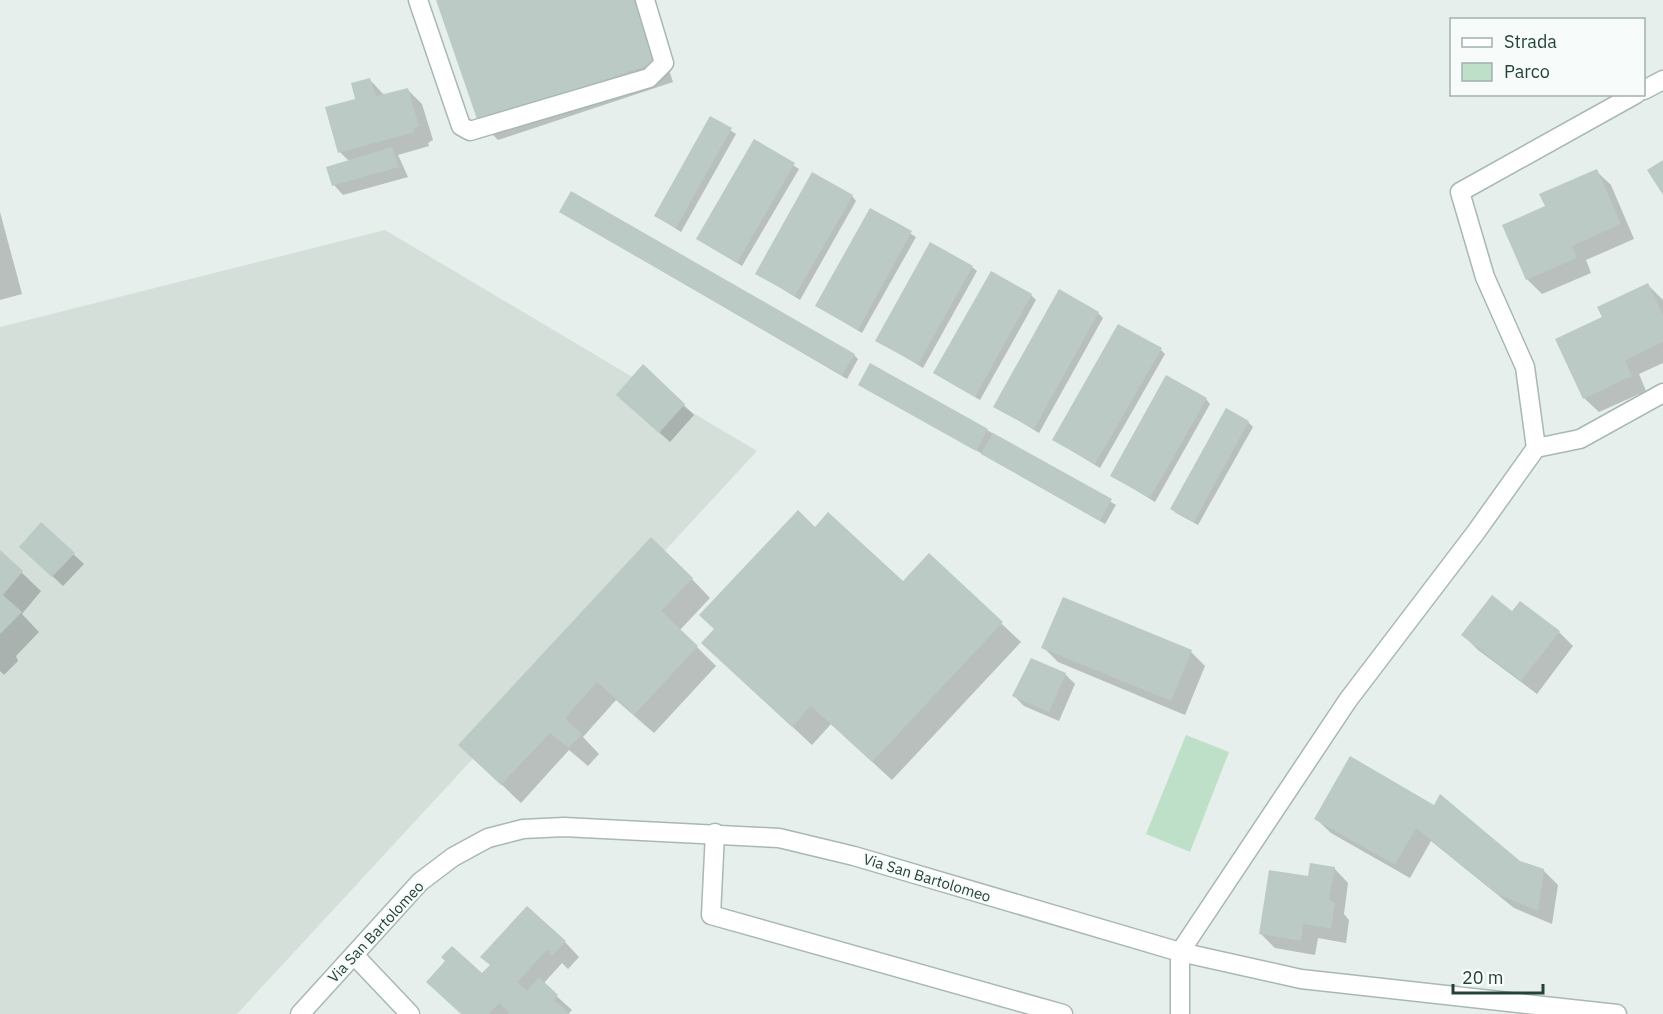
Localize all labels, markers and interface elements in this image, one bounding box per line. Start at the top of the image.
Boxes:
legend [1450,18,1645,96]
text: Strada [1504,30,1557,53]
text: Parco [1504,60,1550,83]
street label: Via San Bartolomeo [861,849,993,906]
street label: Via San Bartolomeo [324,877,428,987]
scale bar [1453,957,1543,995]
text: 20 m [1462,966,1504,989]

